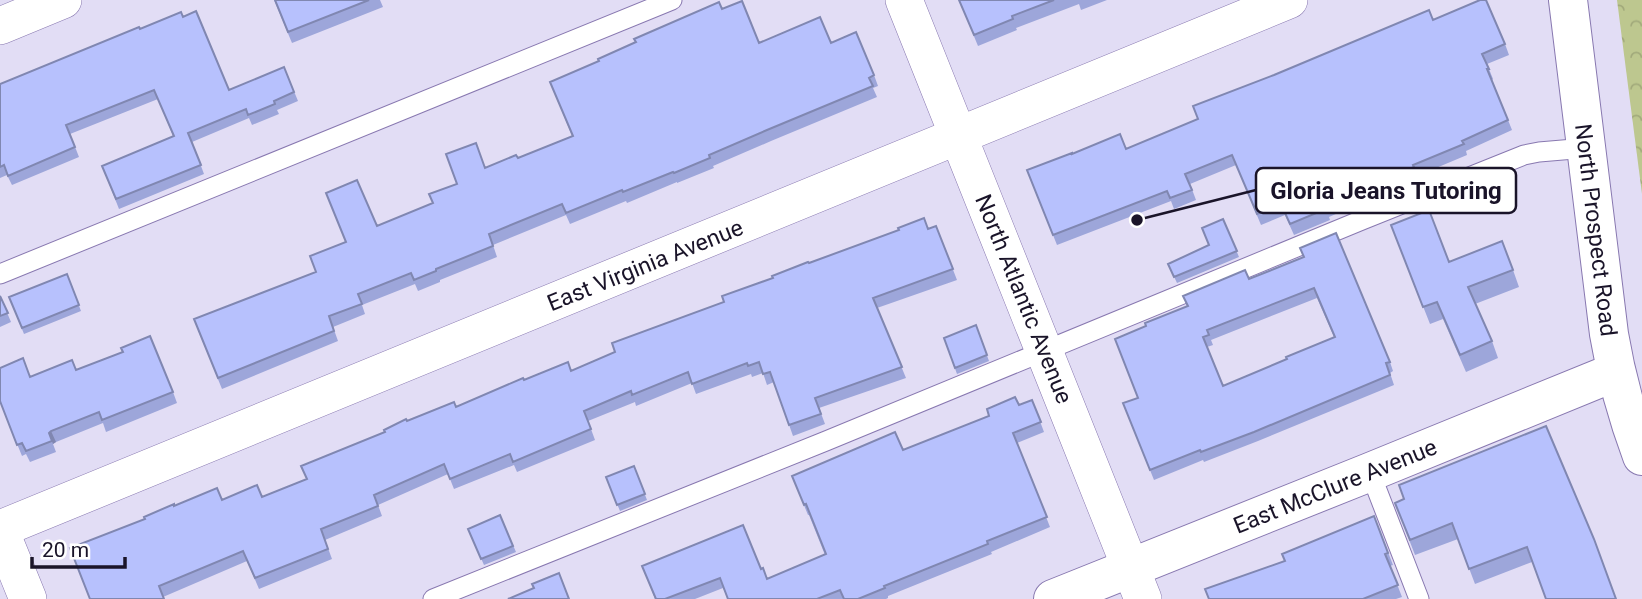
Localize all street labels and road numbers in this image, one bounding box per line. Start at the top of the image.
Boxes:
street label: North Prospect Road [1569,122,1622,338]
street label: North Atlantic Avenue [969,191,1078,408]
street label: East Virginia Avenue [543,214,747,317]
street label: East McClure Avenue [1230,433,1441,540]

